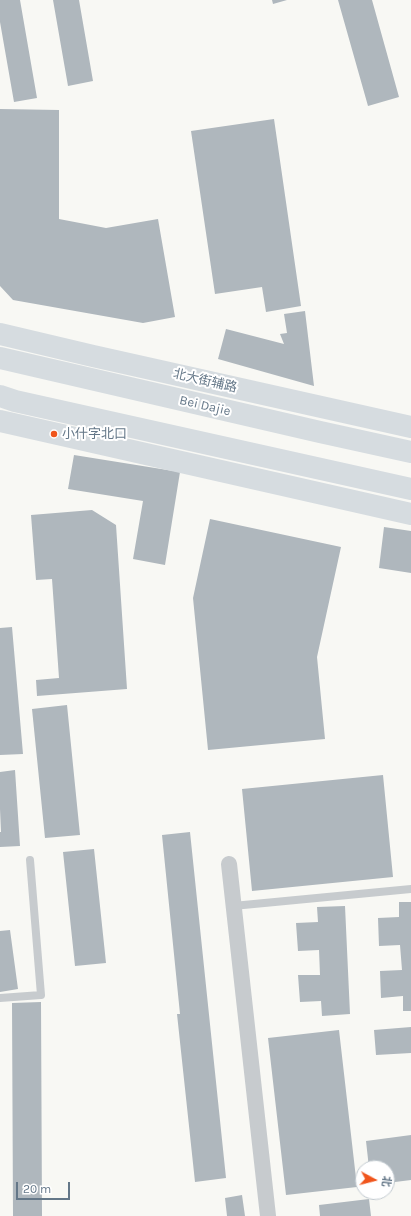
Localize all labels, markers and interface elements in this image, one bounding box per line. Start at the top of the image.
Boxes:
street label: 北大街辅路 [172,366,238,396]
street label: Bei Dajie [178,393,232,419]
place label: 小什字北口 [62,426,127,442]
marker: 小什字北口 [49,429,59,439]
north arrow [355,1160,395,1200]
scale bar [18,1174,72,1200]
text: 北 [379,1175,394,1188]
text: 20 m [23,1182,51,1196]

